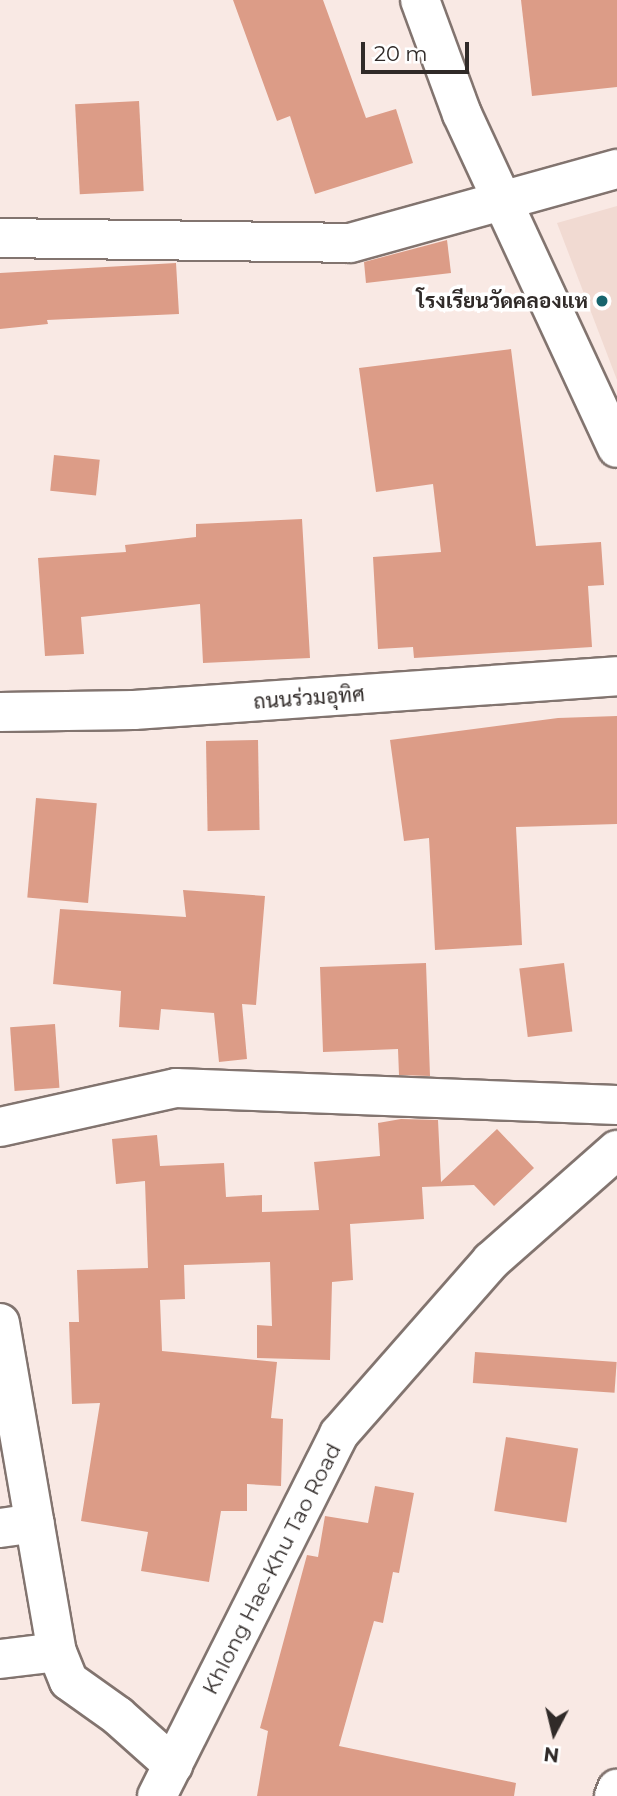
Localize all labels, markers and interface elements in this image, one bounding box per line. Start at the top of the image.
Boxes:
scale bar [365,28,474,72]
text: 20 m [374,41,428,66]
place label: โรงเรียนวัดคลองแห [416,288,588,314]
marker: โรงเรียนวัดคลองแห [594,293,610,309]
street label: ถนนร่วมอุทิศ [252,682,366,714]
street label: Khlong Hae-Khu Tao Road [198,1439,346,1699]
north arrow [519,1698,589,1768]
text: N [542,1742,560,1767]

